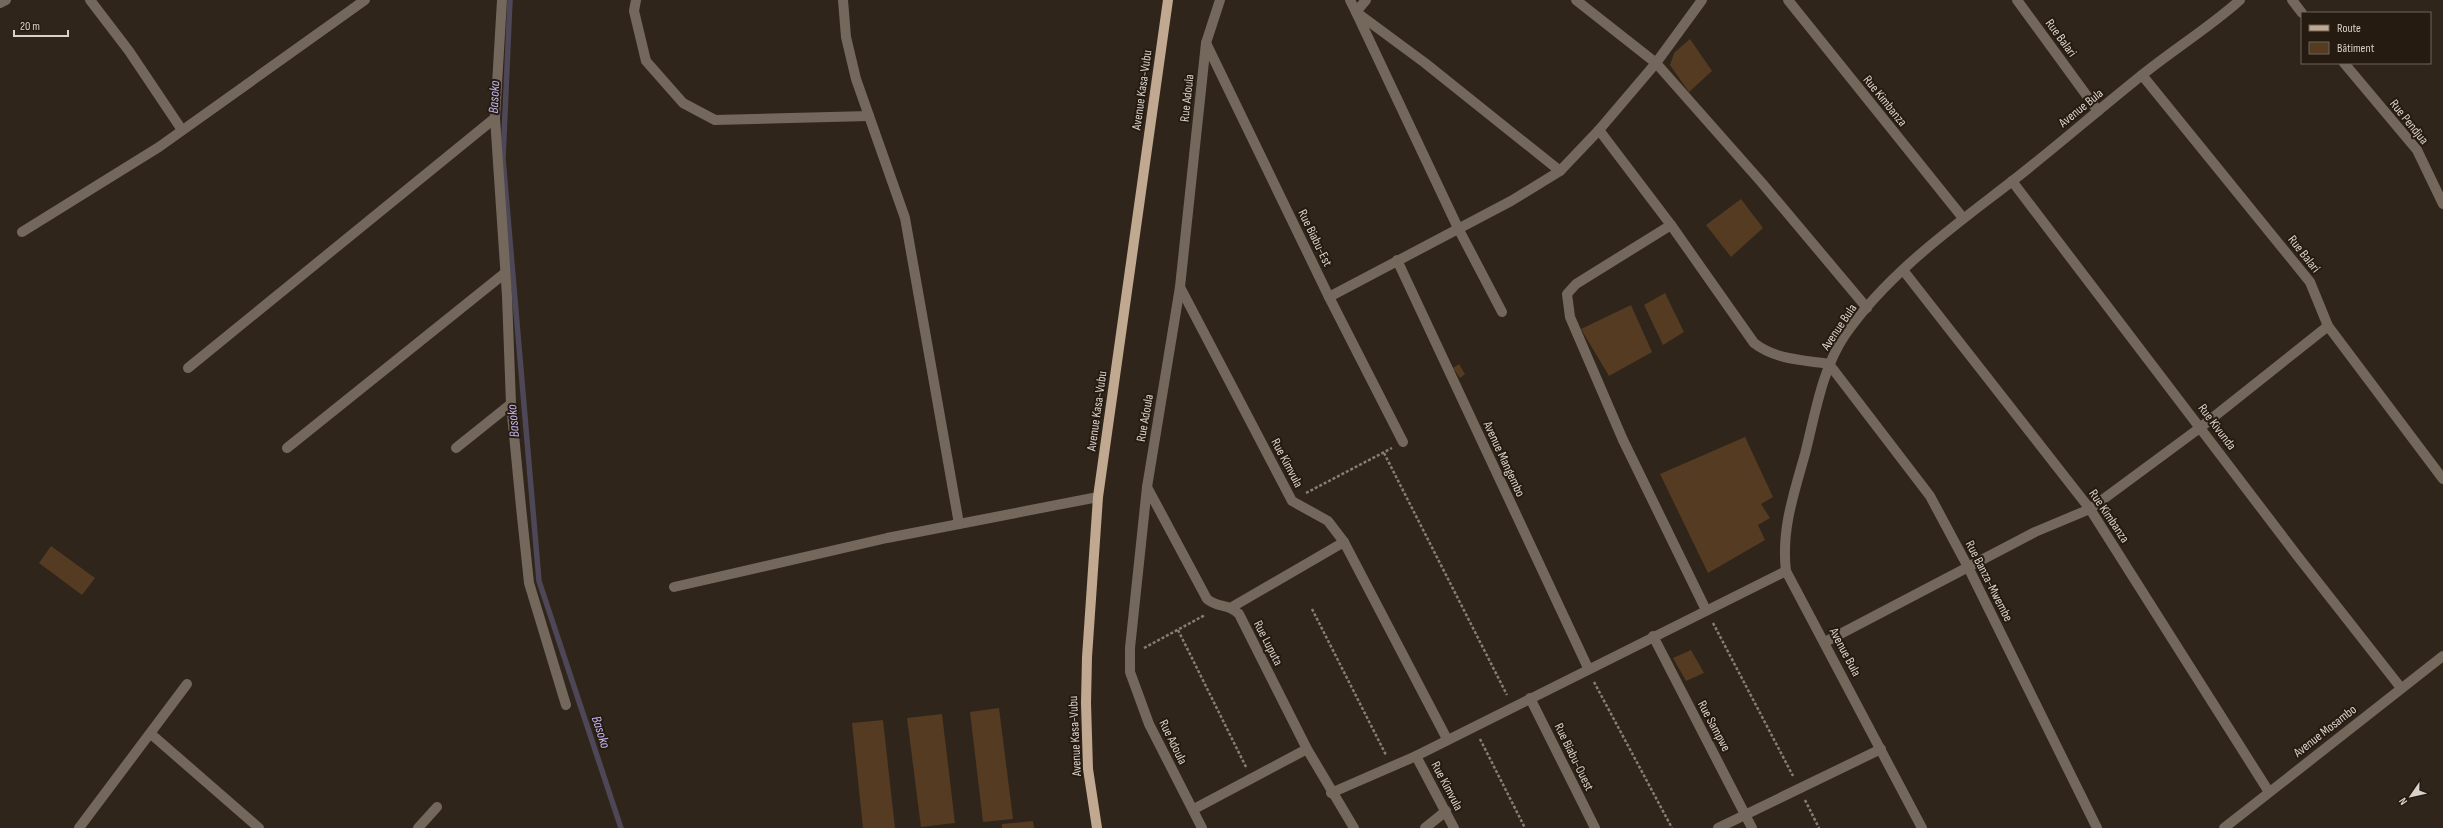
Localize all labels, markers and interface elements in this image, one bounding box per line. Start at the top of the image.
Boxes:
scale bar [14,12,68,38]
legend [2301,12,2431,64]
street label: Rue Balari [2042,16,2080,60]
text: 20 m [20,19,40,34]
text: Route [2337,21,2361,36]
text: Bâtiment [2337,41,2375,56]
street label: Avenue Kasa-Vubu [1128,49,1156,132]
street label: Rue Kimbanza [1860,72,1910,130]
street label: Rue Adoula [1177,73,1197,123]
water label: Basoko [485,80,503,114]
street label: Avenue Bula [2055,85,2106,131]
street label: Rue Pendjua [2386,96,2432,148]
street label: Rue Biabu-Est [1294,207,1336,269]
street label: Rue Balari [2284,232,2324,276]
street label: Avenue Bula [1817,301,1860,354]
street label: Avenue Kasa-Vubu [1083,370,1111,453]
street label: Rue Adoula [1133,393,1157,443]
street label: Rue Kivunda [2195,401,2239,453]
water label: Basoko [503,403,523,438]
street label: Avenue Mangembo [1479,418,1529,499]
street label: Rue Kimvula [1267,436,1307,490]
street label: Rue Kimbanza [2085,486,2133,546]
street label: Rue Banza-Mwembe [1962,538,2016,624]
street label: Rue Luputa [1250,618,1286,668]
street label: Avenue Bula [1825,624,1864,679]
street label: Avenue Kasa-Vubu [1065,695,1085,778]
street label: Rue Sampwe [1694,698,1734,754]
street label: Avenue Mosambo [2289,701,2360,761]
water label: Basoko [588,714,614,751]
street label: Rue Adoula [1155,717,1191,767]
street label: Rue Biabu-Ouest [1551,721,1597,793]
street label: Rue Kimvula [1427,759,1467,813]
north arrow [2391,776,2431,816]
text: N [2396,795,2410,807]

